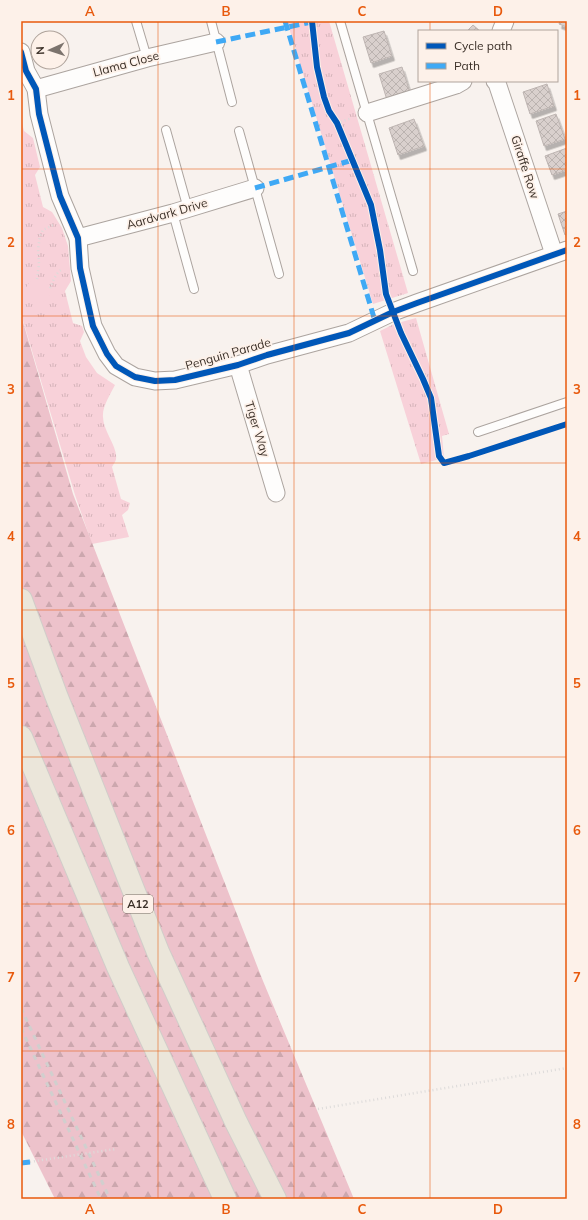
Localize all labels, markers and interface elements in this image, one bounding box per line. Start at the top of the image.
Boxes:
text: A [85,3,95,19]
text: B [222,3,231,19]
text: C [358,3,367,19]
text: D [493,3,503,19]
north arrow [30,30,70,70]
legend [418,30,558,82]
text: Cycle path [454,38,512,53]
text: N [33,46,47,55]
street label: Llama Close [91,47,161,80]
text: Path [454,58,480,73]
text: 1 [7,87,15,103]
text: 1 [573,87,581,103]
street label: Giraffe Row [508,133,543,201]
street label: Aardvark Drive [125,195,209,232]
text: 2 [7,234,15,250]
text: 2 [573,234,581,250]
street label: Penguin Parade [183,334,272,373]
text: 3 [7,381,15,397]
text: 3 [573,381,581,397]
street label: Tiger Way [242,399,273,459]
text: 4 [7,528,15,544]
text: 4 [573,528,581,544]
text: 5 [7,675,15,691]
text: 5 [573,675,581,691]
text: 6 [7,822,15,838]
text: 6 [573,822,581,838]
road number: A12 [123,895,153,913]
text: 7 [7,969,15,985]
text: 7 [573,969,581,985]
text: 8 [7,1116,15,1132]
text: 8 [573,1116,581,1132]
text: A [85,1201,95,1217]
text: B [222,1201,231,1217]
text: C [358,1201,367,1217]
text: D [493,1201,503,1217]

